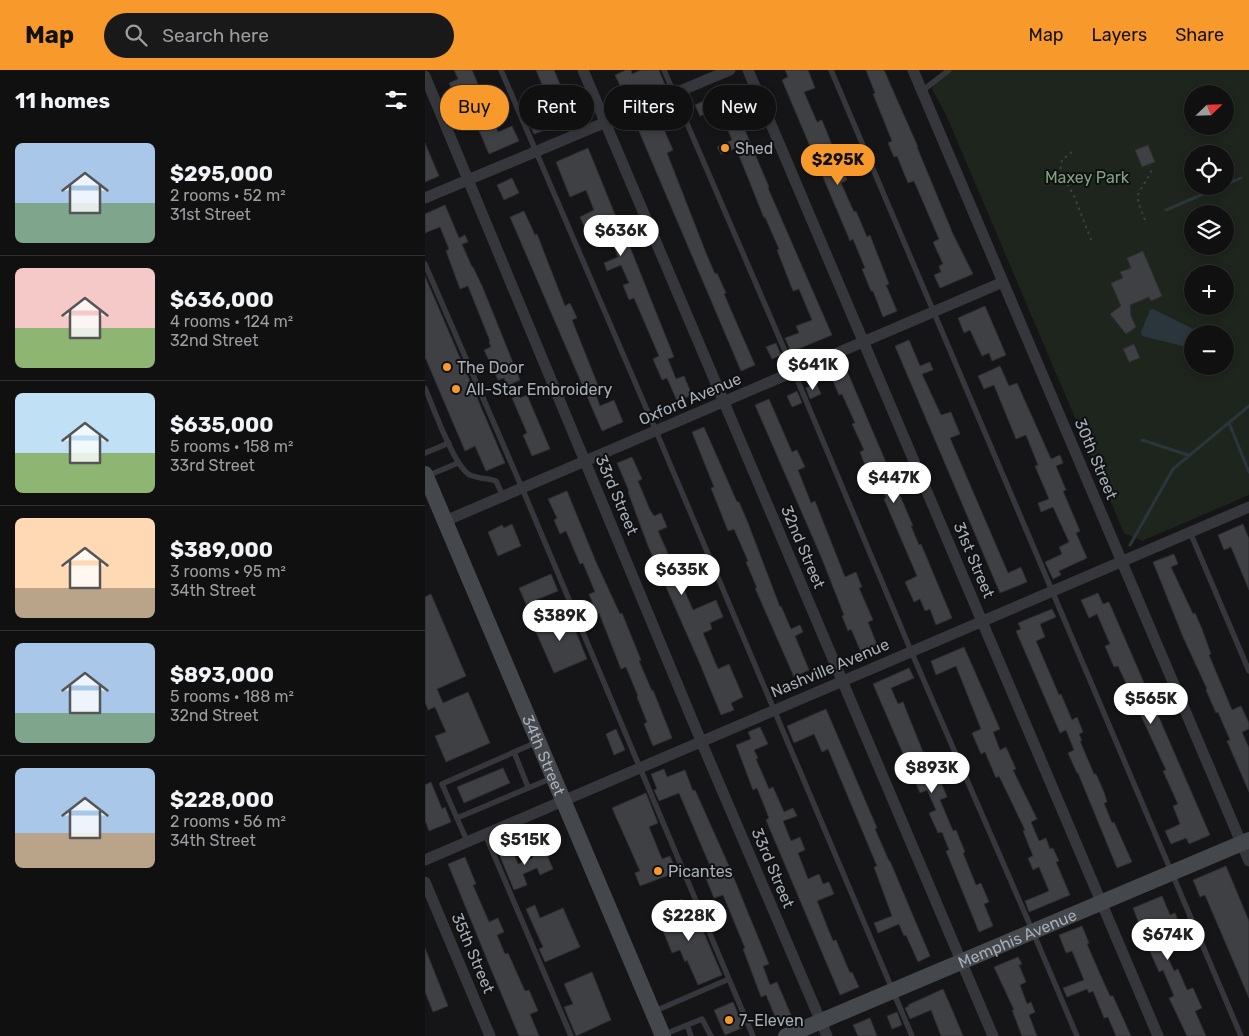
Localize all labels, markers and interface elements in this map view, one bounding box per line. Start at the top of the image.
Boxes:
search box [104,13,454,58]
text: Map [25,21,74,49]
icon: search [122,21,150,49]
text: Search here [162,24,269,47]
text: Map [1029,24,1064,46]
text: Layers [1092,24,1147,46]
text: Share [1175,24,1224,46]
chip: Buy [440,85,509,130]
chip: Rent [519,85,594,130]
chip: Filters [604,85,693,130]
chip: New [703,85,776,130]
north arrow [1184,85,1234,135]
map controls [1184,85,1234,375]
icon: filters [382,86,410,114]
text: 11 homes [15,88,110,113]
place label: Shed [735,139,773,158]
marker: Shed [719,142,731,154]
pin: $295K [803,144,873,186]
button: locate [1184,145,1234,195]
text: $295K [812,150,864,169]
text: $295,000 [170,161,273,186]
icon: home [55,163,115,223]
park label: Maxey Park [1045,168,1130,187]
text: 2 rooms · 52 m² [170,186,286,205]
text: 31st Street [170,205,251,224]
button: layers [1184,205,1234,255]
pin: $636K [586,214,656,257]
text: $636K [595,221,647,240]
button: + [1184,265,1234,315]
text: $636,000 [170,287,274,312]
icon: home [55,288,115,348]
text: 4 rooms · 124 m² [170,312,293,331]
button: − [1184,325,1234,375]
text: 32nd Street [170,331,258,350]
pin: $641K [778,348,848,391]
text: $641K [788,355,838,374]
place label: The Door [457,358,524,377]
marker: The Door [441,361,453,373]
street label: Oxford Avenue [636,369,744,429]
place label: All-Star Embroidery [466,380,613,399]
marker: All-Star Embroidery [450,383,462,395]
text: $635,000 [170,412,274,437]
icon: home [55,413,115,473]
street label: 30th Street [1070,416,1122,502]
text: 5 rooms · 158 m² [170,437,293,456]
street label: 33rd Street [592,452,642,538]
text: 33rd Street [170,456,255,475]
pin: $447K [859,462,929,504]
text: $447K [868,468,920,487]
street label: 32nd Street [777,503,829,591]
street label: 31st Street [949,519,999,601]
text: $389,000 [170,537,273,562]
icon: home [55,538,115,598]
pin: $635K [647,554,717,596]
text: $635K [656,560,708,579]
text: 3 rooms · 95 m² [170,562,286,581]
text: 34th Street [170,581,256,600]
pin: $389K [525,600,595,642]
text: $389K [534,606,586,625]
street label: Nashville Avenue [768,635,892,701]
text: $893,000 [170,662,274,687]
icon: home [55,663,115,723]
pin: $565K [1116,682,1186,725]
text: 5 rooms · 188 m² [170,687,294,706]
text: $565K [1125,689,1177,708]
text: 32nd Street [170,706,258,725]
street label: 34th Street [518,712,569,798]
pin: $893K [897,752,967,794]
text: $893K [906,758,958,777]
text: $228,000 [170,787,274,812]
icon: home [55,788,115,848]
text: 2 rooms · 56 m² [170,812,286,831]
pin: $515K [490,824,560,866]
street label: 33rd Street [748,825,798,911]
text: $515K [500,830,550,849]
text: 34th Street [170,831,256,850]
place label: Picantes [668,862,733,881]
marker: Picantes [652,865,664,877]
pin: $228K [654,900,724,942]
street label: Memphis Avenue [955,905,1079,972]
text: $228K [663,906,715,925]
street label: 35th Street [448,910,498,996]
pin: $674K [1133,918,1203,961]
text: $674K [1143,925,1193,944]
place label: 7-Eleven [739,1011,804,1030]
marker: 7-Eleven [723,1014,735,1026]

